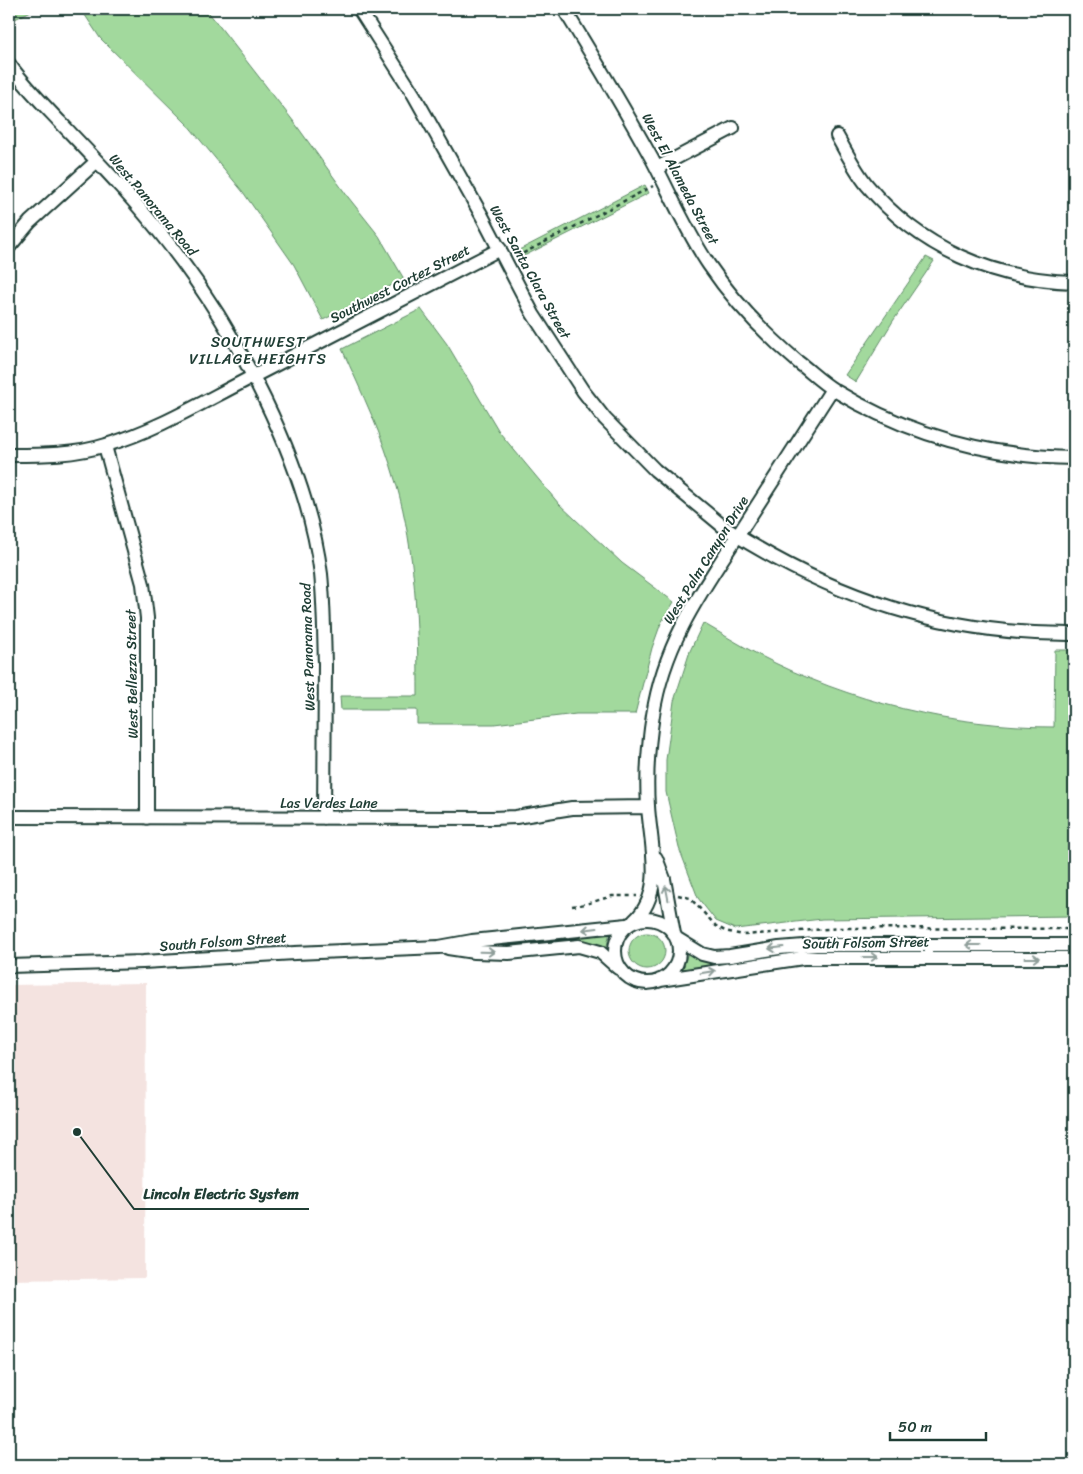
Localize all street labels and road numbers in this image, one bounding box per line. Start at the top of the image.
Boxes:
street label: West El Alameda Street [635,109,726,251]
street label: West Panorama Road [102,148,205,263]
street label: West Santa Clara Street [483,200,578,345]
street label: Southwest Cortez Street [325,238,475,330]
street label: West Palm Canyon Drive [656,491,756,629]
street label: West Panorama Road [293,581,323,711]
street label: West Bellezza Street [118,608,146,739]
street label: Las Verdes Lane [280,791,378,816]
street label: South Folsom Street [159,925,287,959]
street label: South Folsom Street [802,929,930,957]

